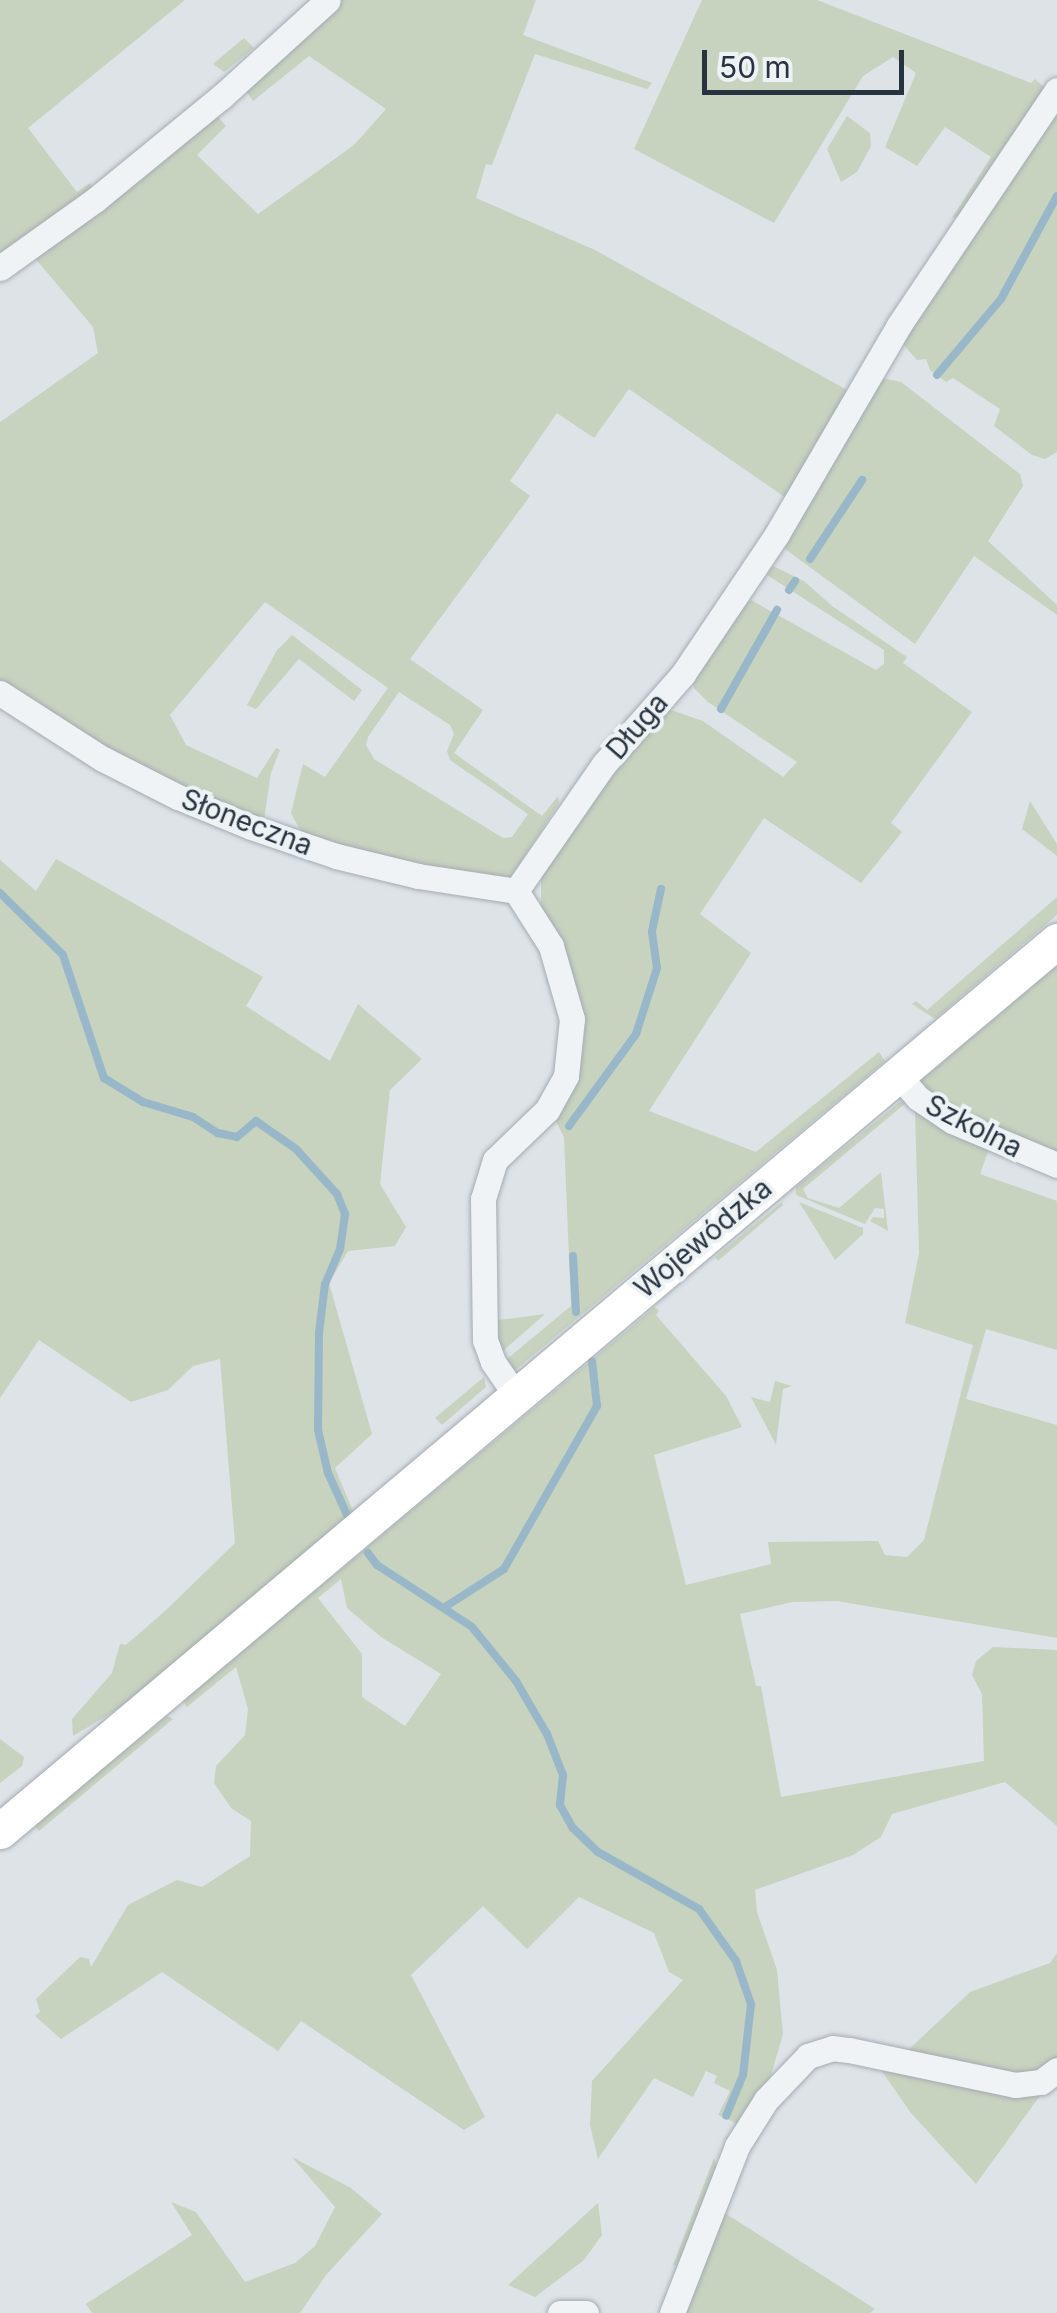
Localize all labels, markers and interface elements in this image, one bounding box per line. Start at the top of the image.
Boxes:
scale bar [707,30,910,92]
text: 50 m [719,49,791,85]
street label: Długa [599,686,675,766]
street label: Słoneczna [177,782,317,862]
street label: Szkolna [920,1087,1028,1165]
street label: Wojewódzka [628,1171,778,1305]

